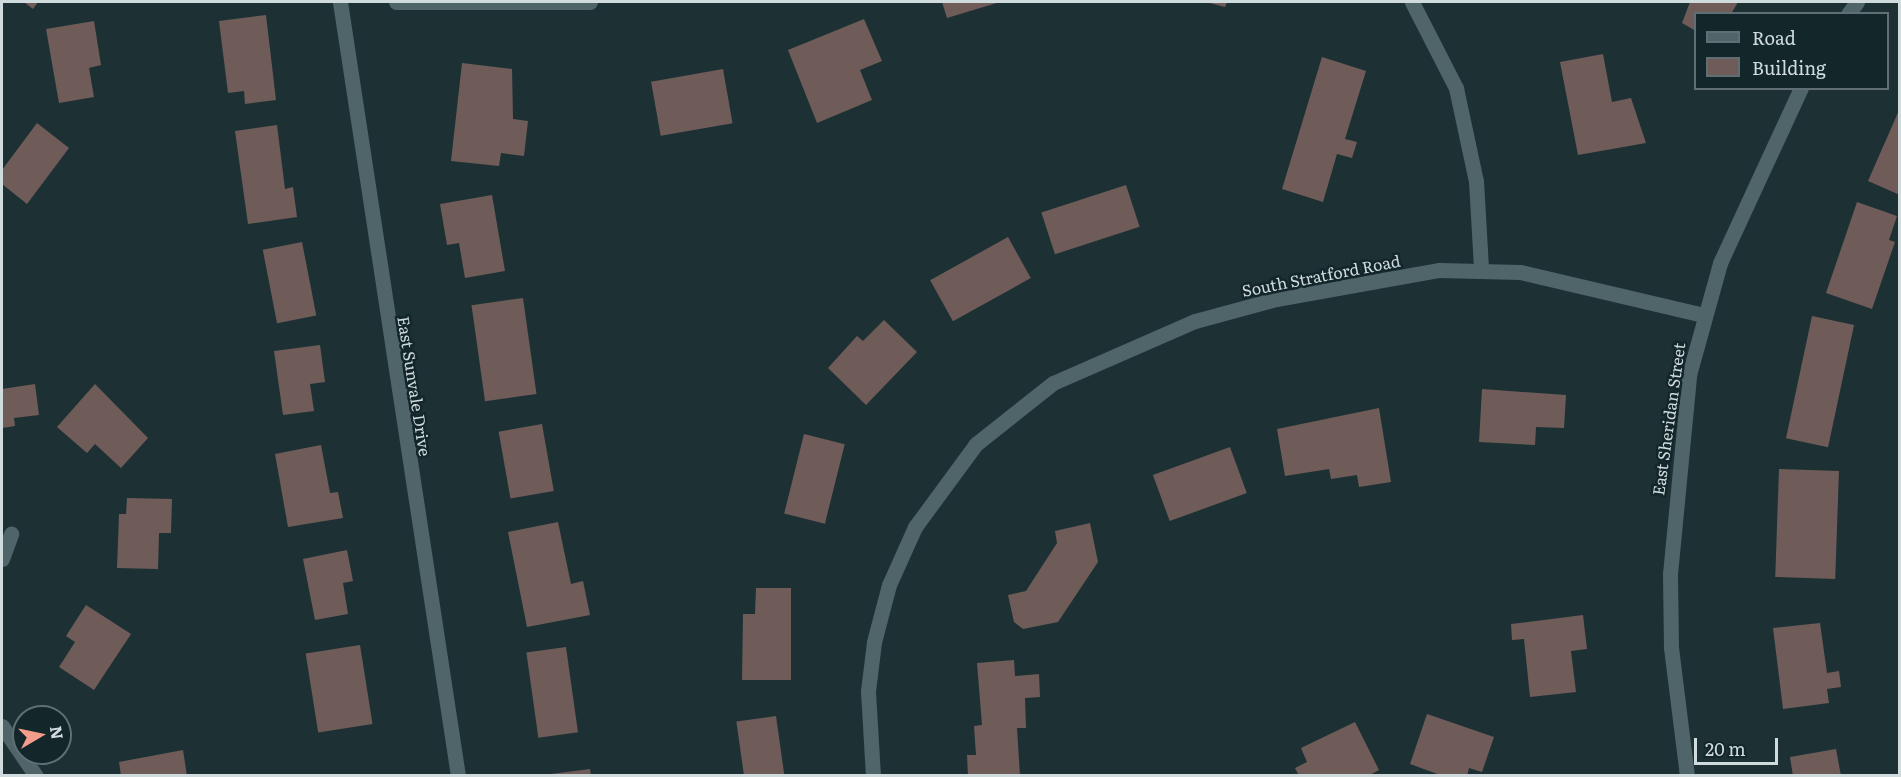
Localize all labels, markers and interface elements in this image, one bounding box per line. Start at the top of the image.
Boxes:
legend [1694,12,1889,90]
text: Road [1752,24,1796,51]
text: Building [1752,54,1826,81]
street label: South Stratford Road [1240,250,1402,300]
street label: East Sunvale Drive [394,315,436,457]
street label: East Sheridan Street [1648,341,1688,497]
north arrow [12,705,72,765]
text: N [45,724,71,741]
scale bar [1697,726,1781,764]
text: 20 m [1705,735,1746,762]

